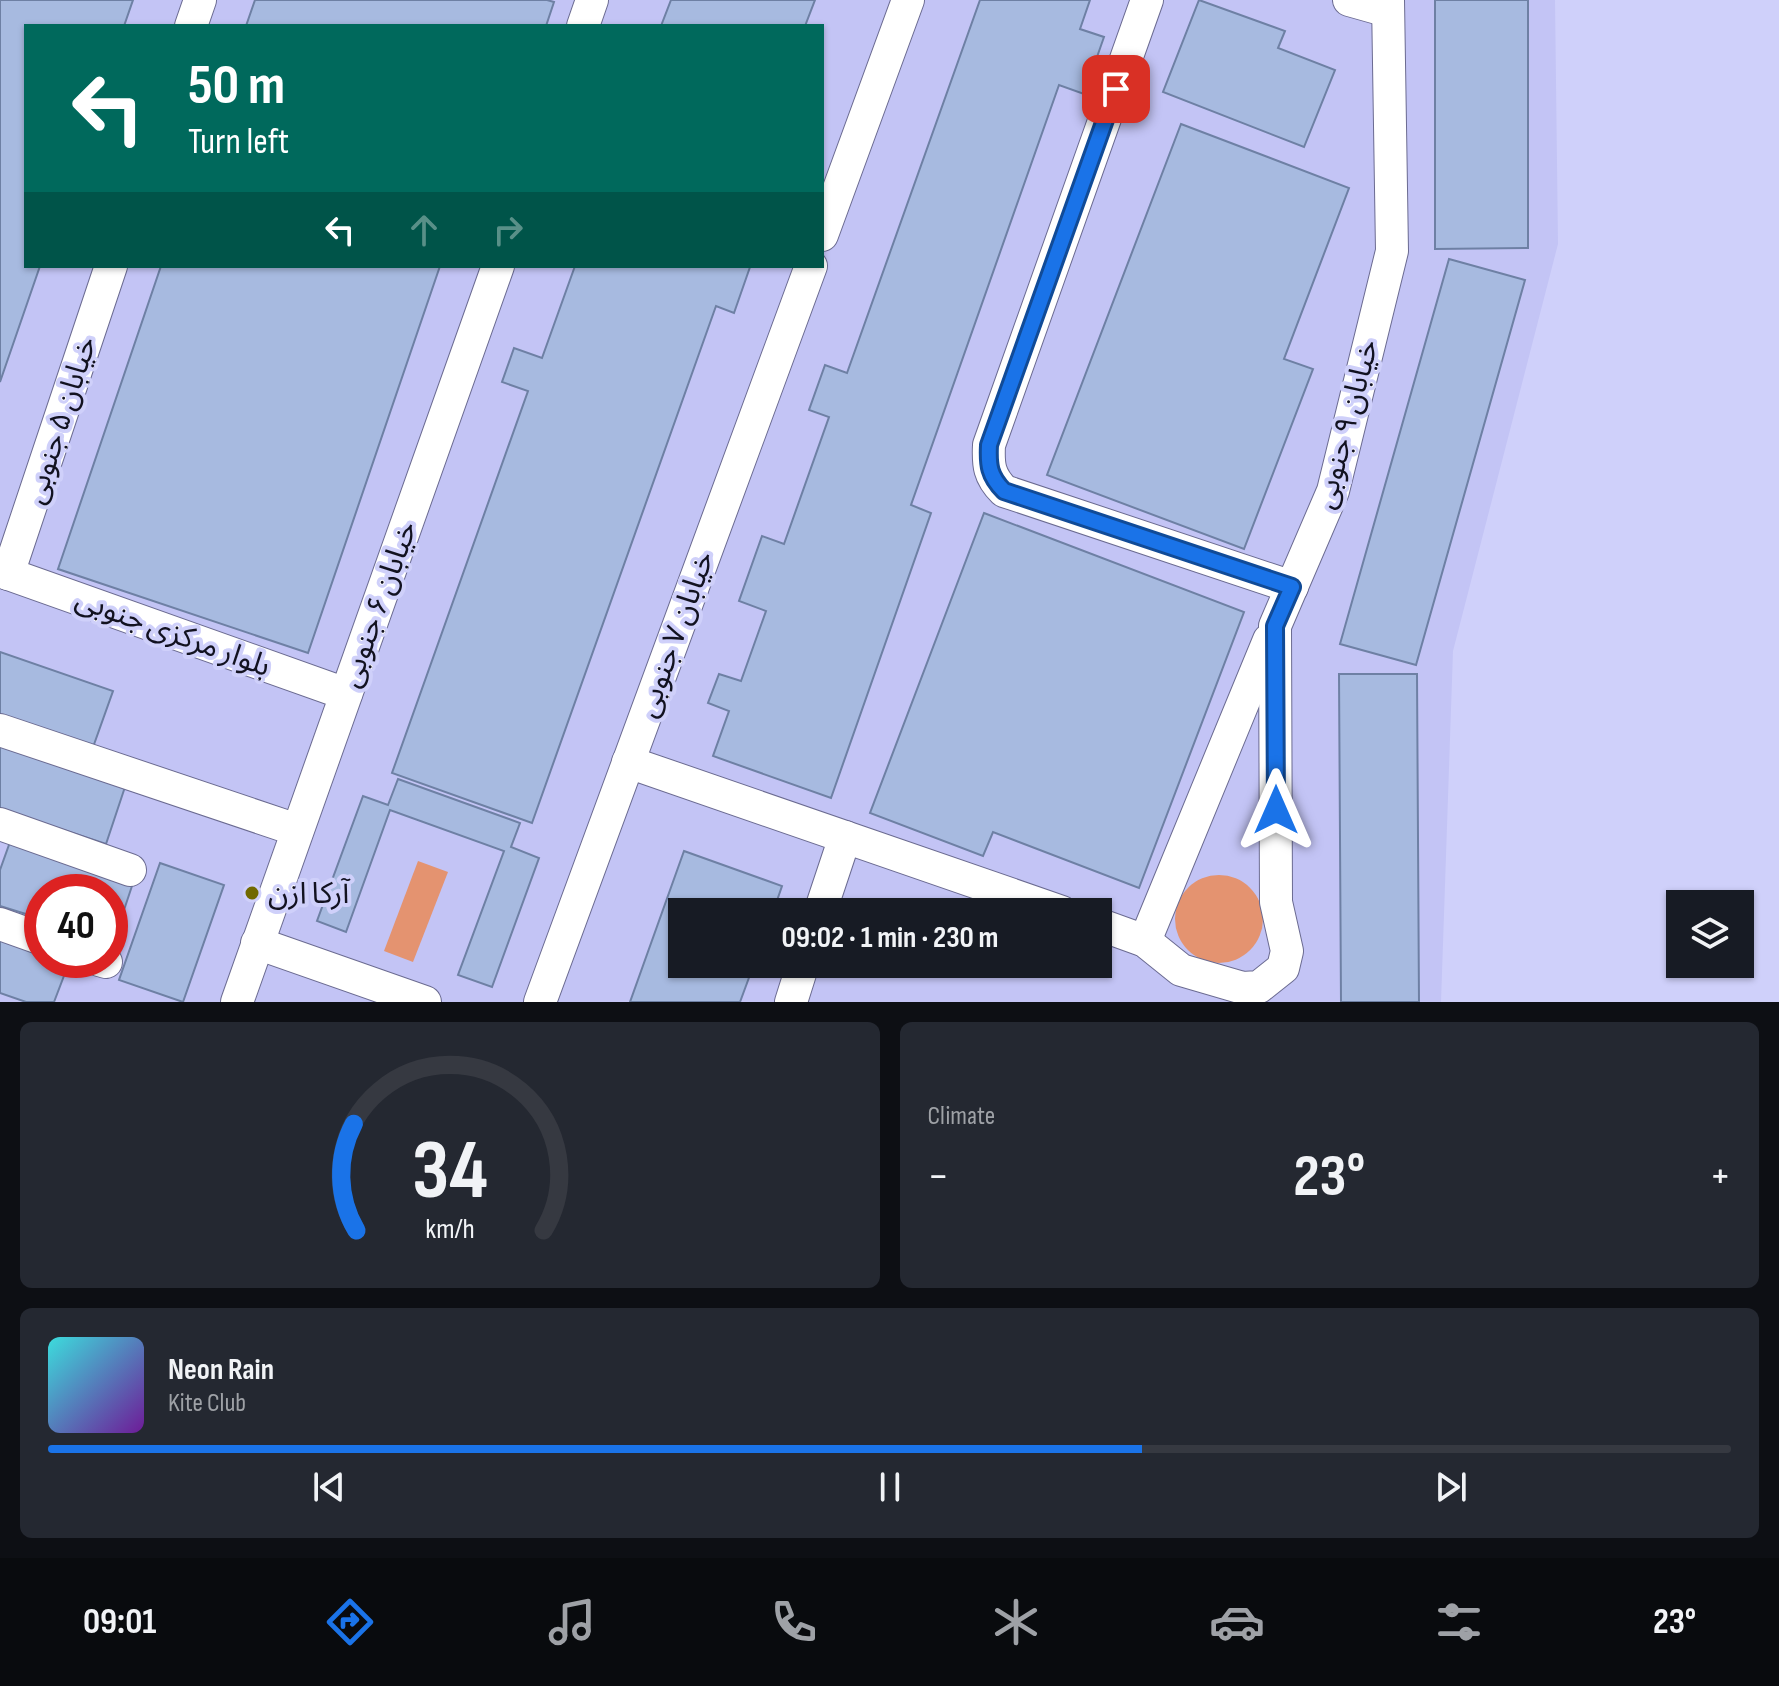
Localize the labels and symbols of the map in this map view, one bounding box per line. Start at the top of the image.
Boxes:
pin [1082,55,1150,123]
street label: خیابان ۵ جنوبی [17,332,105,509]
street label: خیابان ۹ جنوبی [1307,336,1387,513]
street label: خیابان ۶ جنوبی [332,516,426,692]
street label: خیابان ۷ جنوبی [629,546,723,722]
street label: بلوار مرکزی جنوبی [70,581,275,685]
position arrow [1234,768,1318,852]
speed limit sign: 40 [24,874,128,978]
place label: آرکا ازن [268,876,351,912]
marker: آرکا ازن [243,884,261,902]

